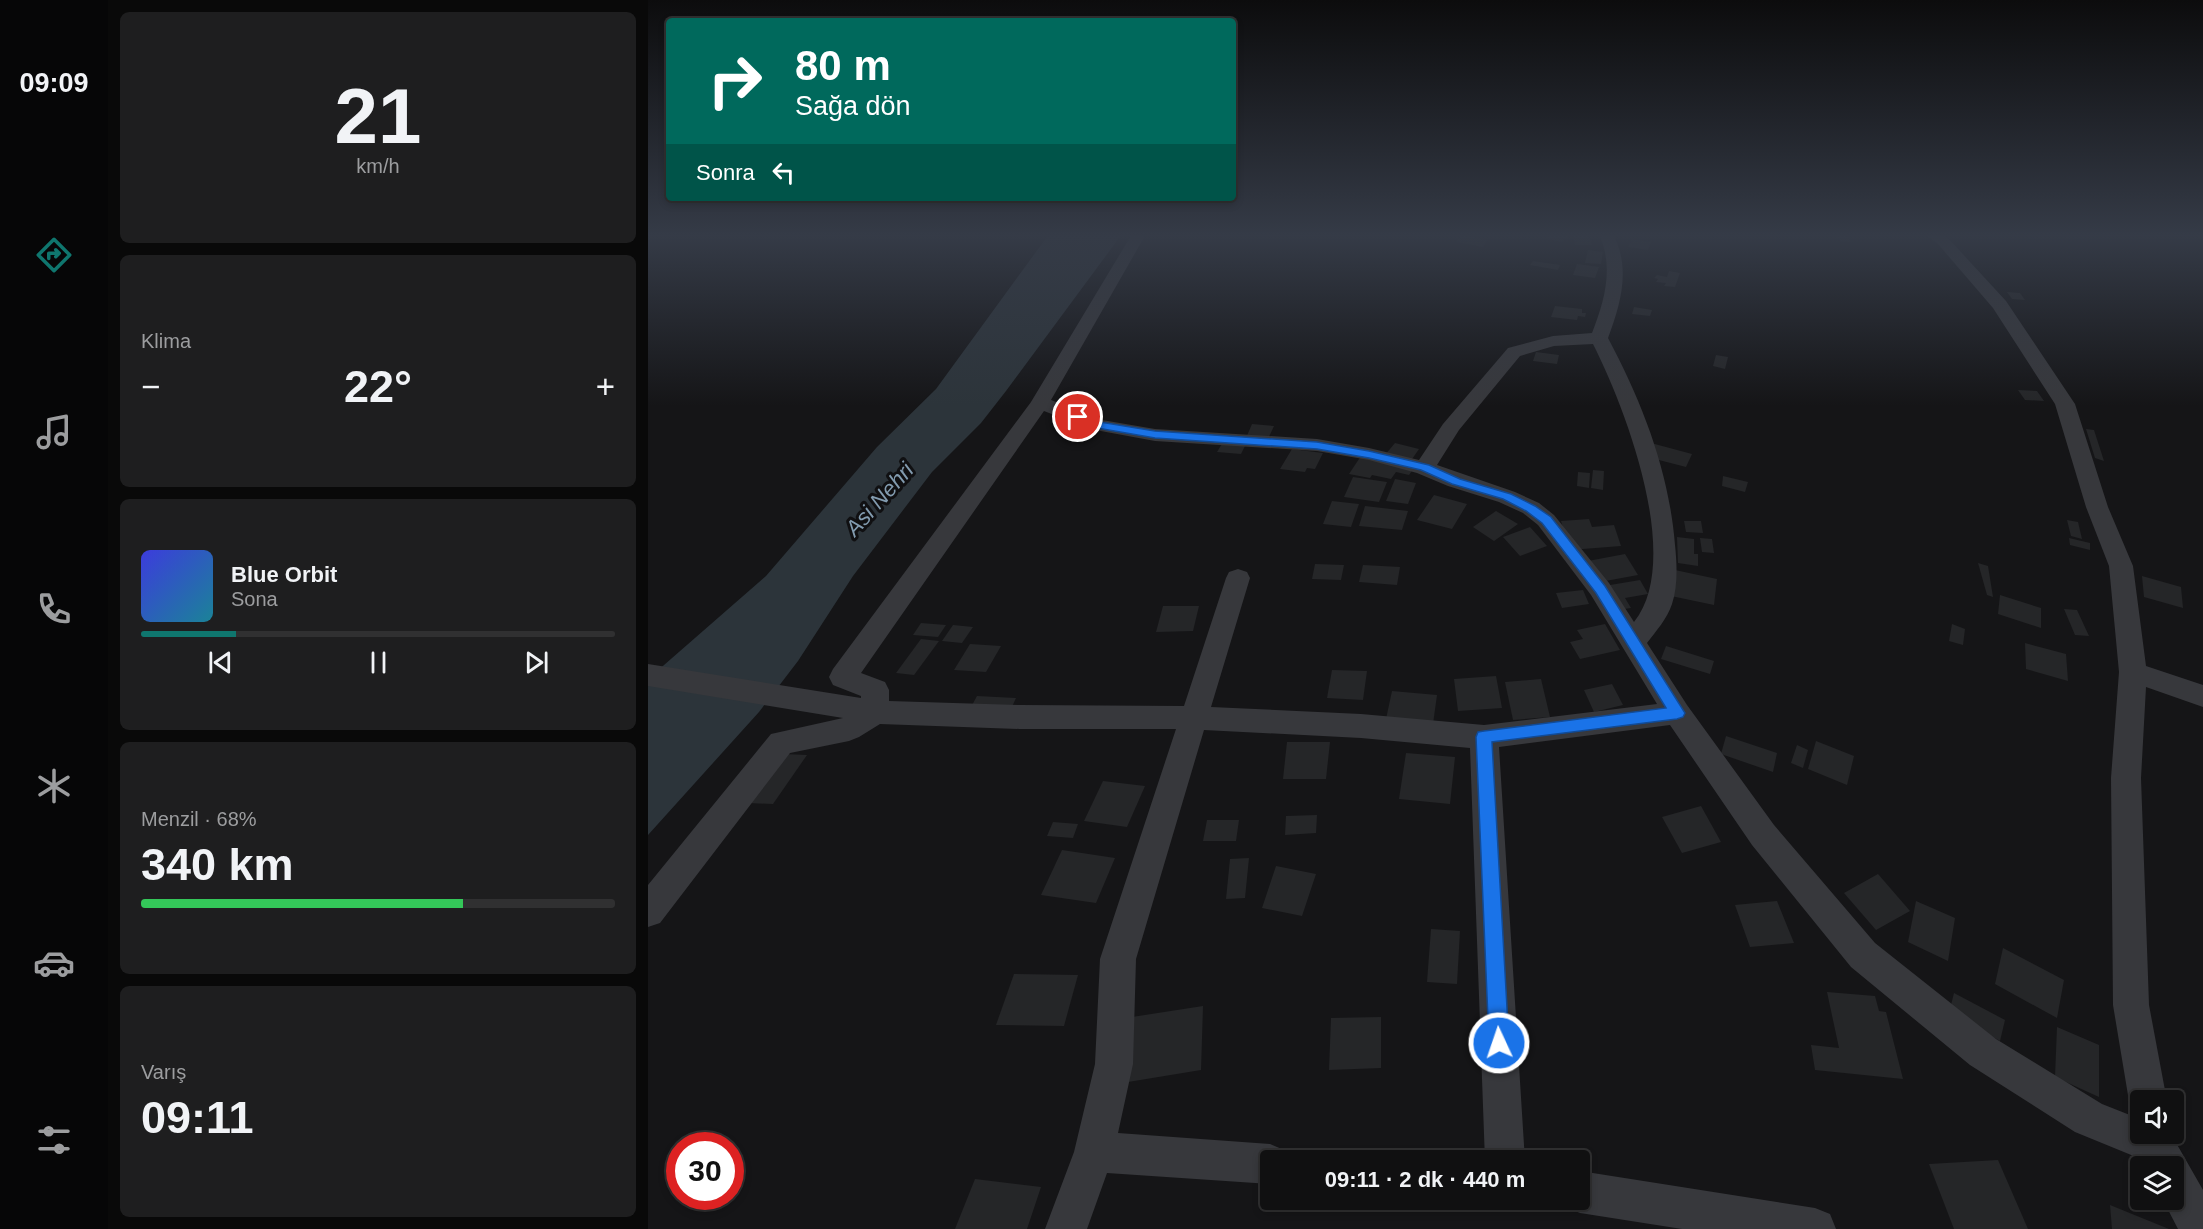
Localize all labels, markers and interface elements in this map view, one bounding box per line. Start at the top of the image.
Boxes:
icon: right [696,42,774,120]
text: 80 m [795,42,891,89]
text: 09:09 [19,68,89,98]
text: 21 [335,72,421,160]
text: Sağa dön [795,91,911,121]
text: km/h [356,155,400,177]
icon: left [767,156,800,189]
text: Sonra [696,160,755,185]
icon: directions [33,234,75,276]
text: Klima [141,330,191,352]
text: 22° [344,361,412,412]
text: − [141,368,160,405]
text: + [596,368,615,405]
pin [1052,391,1103,442]
icon: arrive [1061,400,1094,433]
icon: music [33,411,75,453]
water label: Asi Nehri [839,457,919,542]
text: Blue Orbit [231,562,337,587]
icon: phone [33,588,75,630]
text: Sona [231,588,278,610]
icon: previous [204,646,237,679]
icon: pause [362,646,395,679]
icon: next [520,646,553,679]
icon: climate [33,765,75,807]
text: Menzil · 68% [141,808,257,830]
text: 340 km [141,839,294,890]
icon: car [33,942,75,984]
position arrow [1467,1011,1531,1075]
text: Varış [141,1061,186,1083]
map controls [2130,1090,2184,1210]
button: sound [2130,1090,2184,1144]
text: 09:11 [141,1092,254,1143]
icon: filters [33,1119,75,1161]
speed limit sign: 30 [666,1132,744,1210]
button: layers [2130,1156,2184,1210]
text: 09:11 · 2 dk · 440 m [1325,1167,1525,1192]

